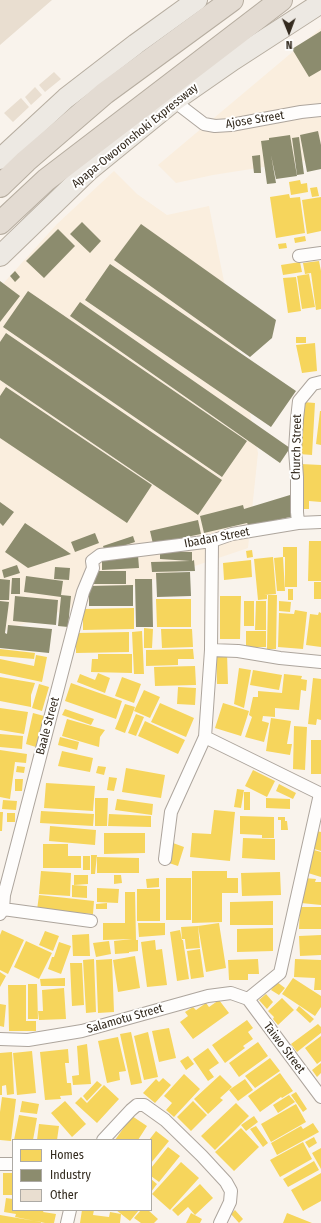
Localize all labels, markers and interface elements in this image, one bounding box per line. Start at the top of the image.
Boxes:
north arrow [269,12,309,52]
text: N [286,38,293,51]
street label: Apapa-Oworonshoki Expressway [69,81,201,191]
street label: Ajose Street [225,108,285,132]
street label: Church Street [289,414,305,480]
street label: Ibadan Street [183,525,251,551]
street label: Baale Street [33,695,63,757]
street label: Salamotu Street [85,1001,165,1037]
street label: Taiwo Street [260,1020,308,1076]
legend [12,1139,152,1211]
text: Homes [50,1148,84,1162]
text: Industry [50,1168,91,1182]
text: Other [50,1188,78,1202]

